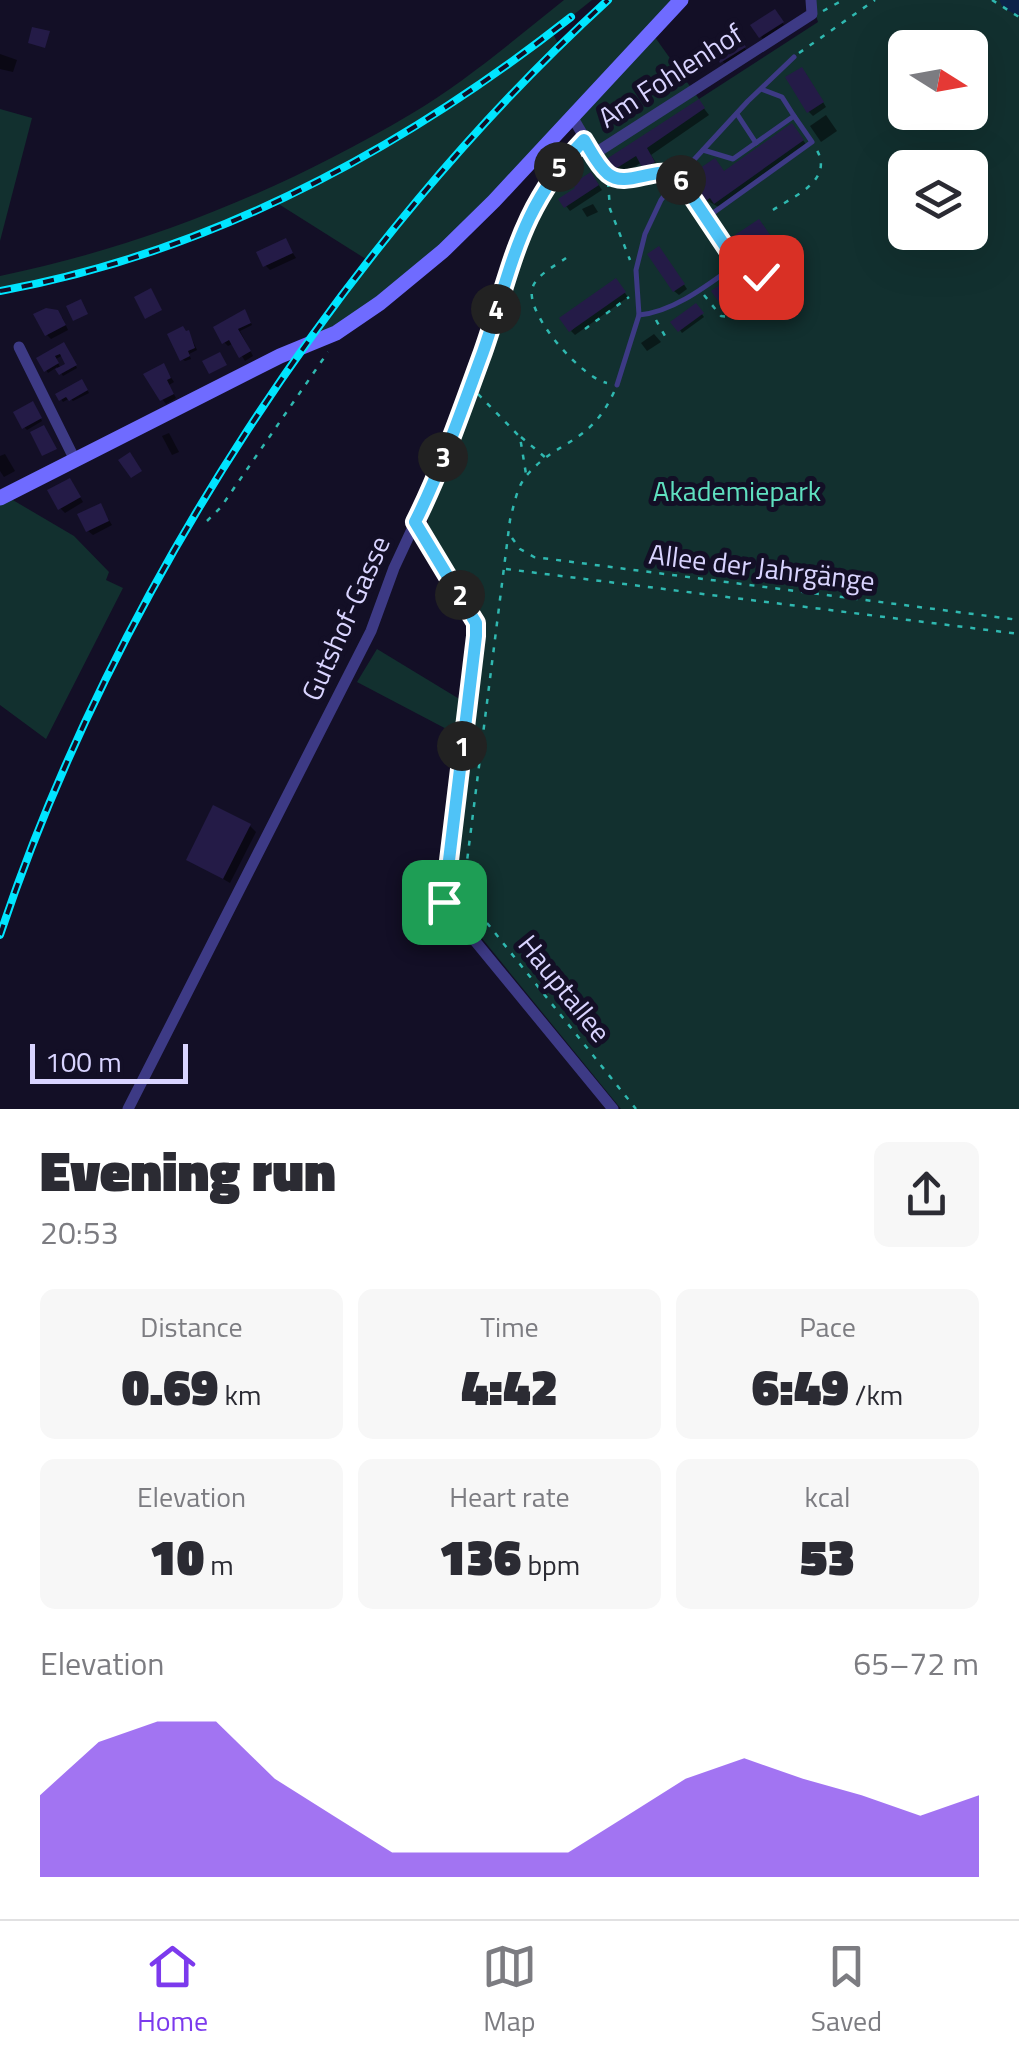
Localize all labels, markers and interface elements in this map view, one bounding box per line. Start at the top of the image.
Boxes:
street label: Am Fohlenhof [589,12,752,138]
north arrow [888,30,988,130]
map controls [888,30,988,250]
pin: 5 [534,142,584,192]
text: 5 [551,145,567,188]
button: layers [888,150,988,250]
pin: 6 [656,155,706,205]
text: 6 [673,158,689,201]
pin [719,235,804,320]
icon: check [734,250,789,305]
pin: 4 [471,284,521,334]
text: 4 [488,287,504,330]
pin: 3 [418,432,468,482]
text: 3 [435,435,451,478]
park label: Akademiepark [653,469,821,512]
street label: Gutshof-Gasse [289,529,401,707]
street label: Allee der Jahrgänge [646,532,878,602]
pin: 2 [435,570,485,620]
text: 2 [452,573,468,616]
pin: 1 [437,721,487,771]
text: 1 [454,724,470,767]
pin [402,860,487,945]
icon: arrive [417,875,472,930]
street label: Hauptallee [508,925,622,1051]
scale bar [30,1039,188,1084]
text: 100 m [45,1040,122,1083]
text: Evening run [40,1129,336,1212]
button: share [874,1142,979,1247]
text: 20:53 [40,1208,119,1256]
text: Distance [140,1305,243,1348]
text: Time [480,1305,539,1348]
text: Pace [799,1305,856,1348]
text: 0.69 [122,1348,218,1424]
text: 4:42 [461,1348,558,1424]
text: 6:49 [752,1348,849,1424]
text: km [218,1373,261,1416]
text: /km [849,1373,903,1416]
text: Elevation [137,1475,246,1518]
text: Heart rate [449,1475,570,1518]
text: kcal [805,1475,850,1518]
text: 10 [149,1518,204,1594]
text: 136 [439,1518,521,1594]
text: 53 [800,1518,855,1594]
text: m [204,1543,234,1586]
text: bpm [521,1543,580,1586]
text: Elevation [40,1639,164,1687]
text: 65–72 m [853,1639,979,1687]
tab: Home [137,1939,208,2042]
tab: Map [482,1939,537,2042]
tab: Saved [811,1939,882,2042]

